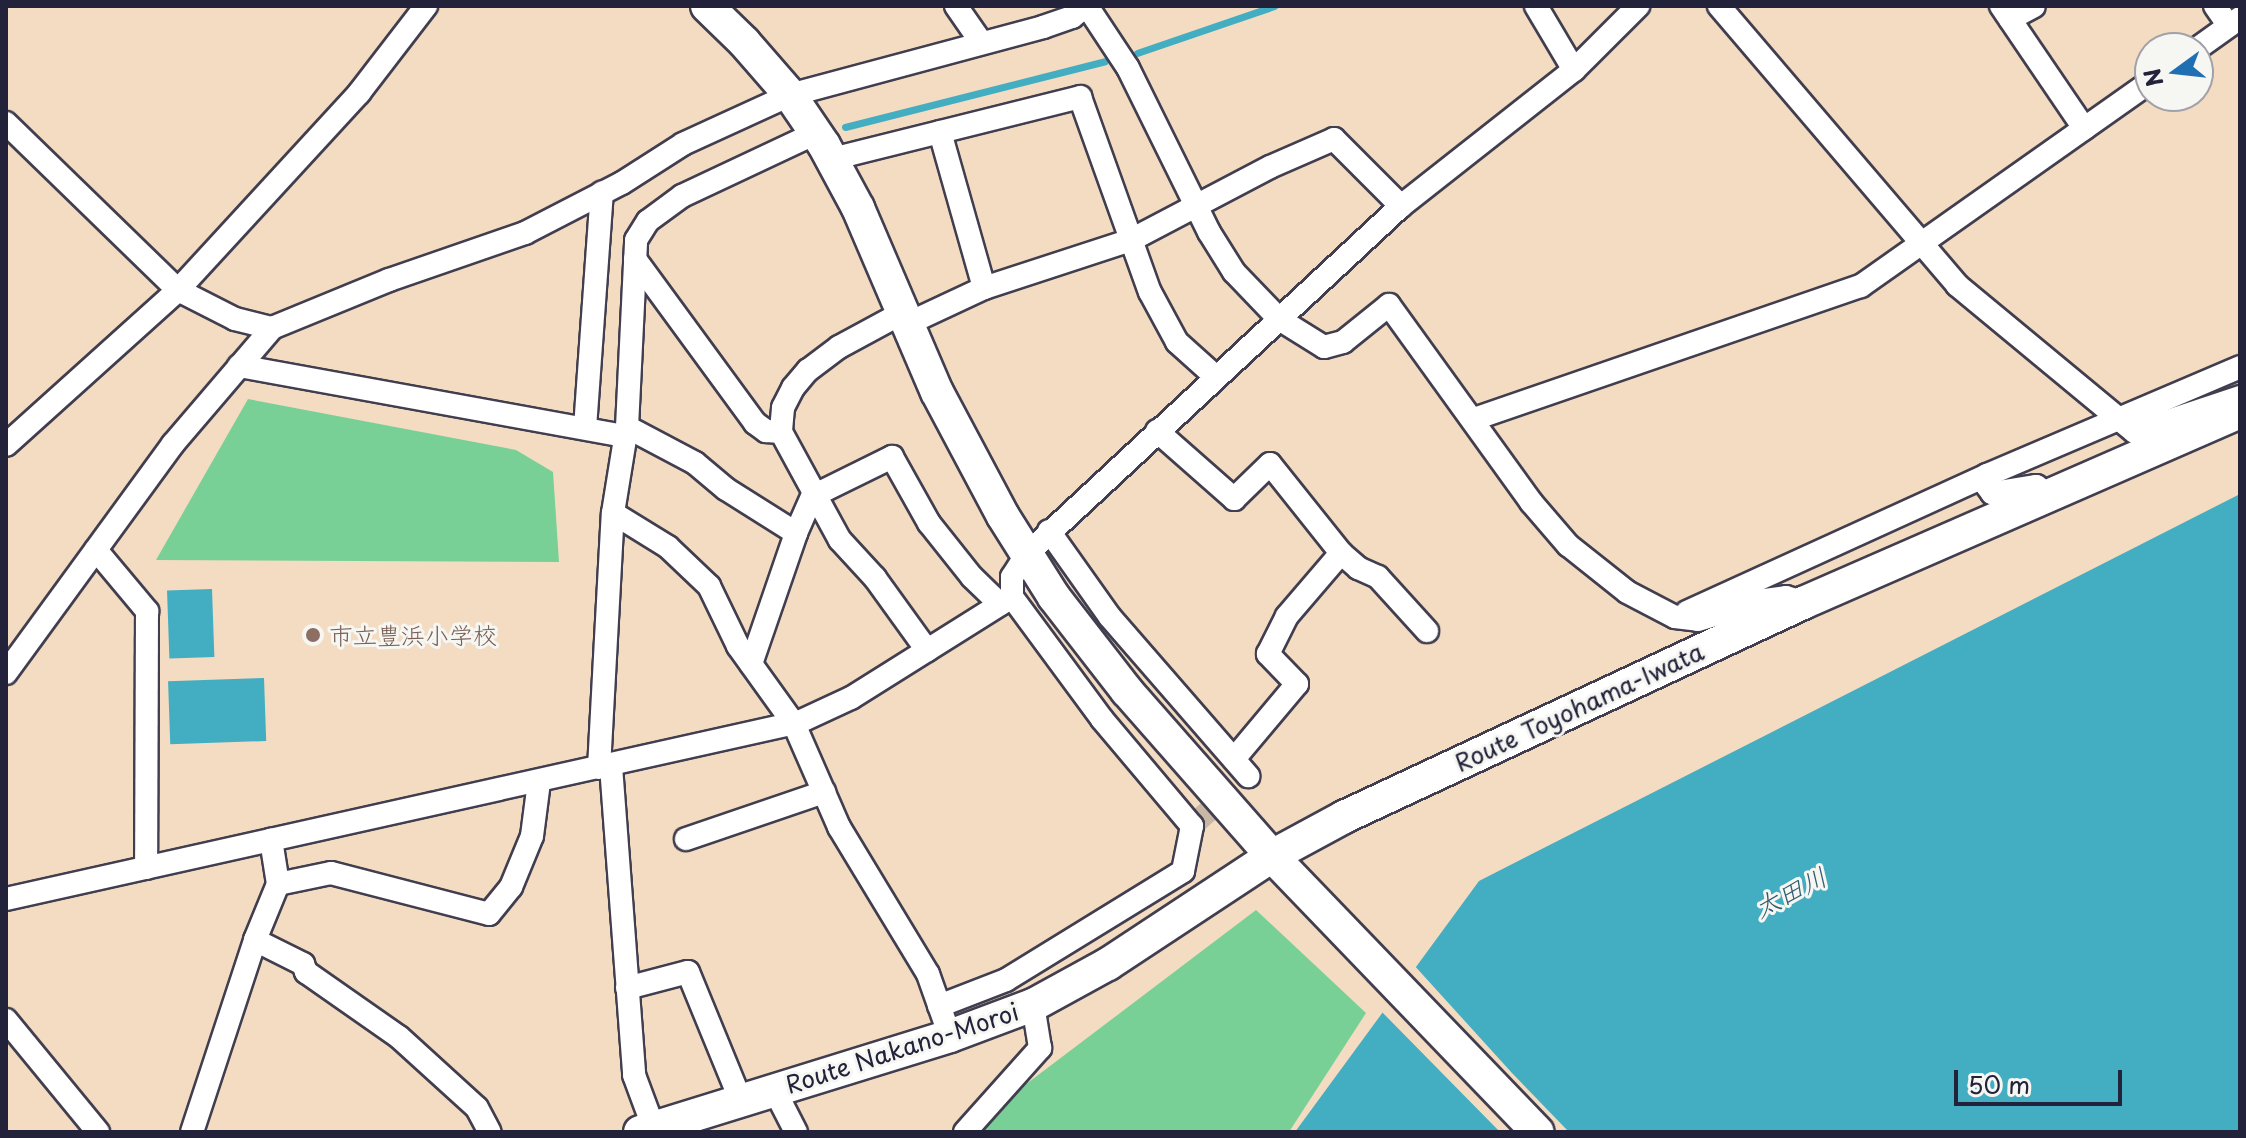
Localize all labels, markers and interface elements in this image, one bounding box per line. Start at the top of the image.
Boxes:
north arrow [2134,32,2214,112]
text: N [2134,65,2170,91]
place label: 市立豊浜小学校 [329,621,497,649]
marker: 市立豊浜小学校 [304,626,322,644]
street label: Route Toyohama-Iwata [1450,637,1708,777]
water label: 太田川 [1748,860,1832,924]
street label: Route Nakano-Moroi [781,997,1023,1099]
scale bar [1958,1054,2126,1104]
text: 50 m [1968,1066,2030,1102]

